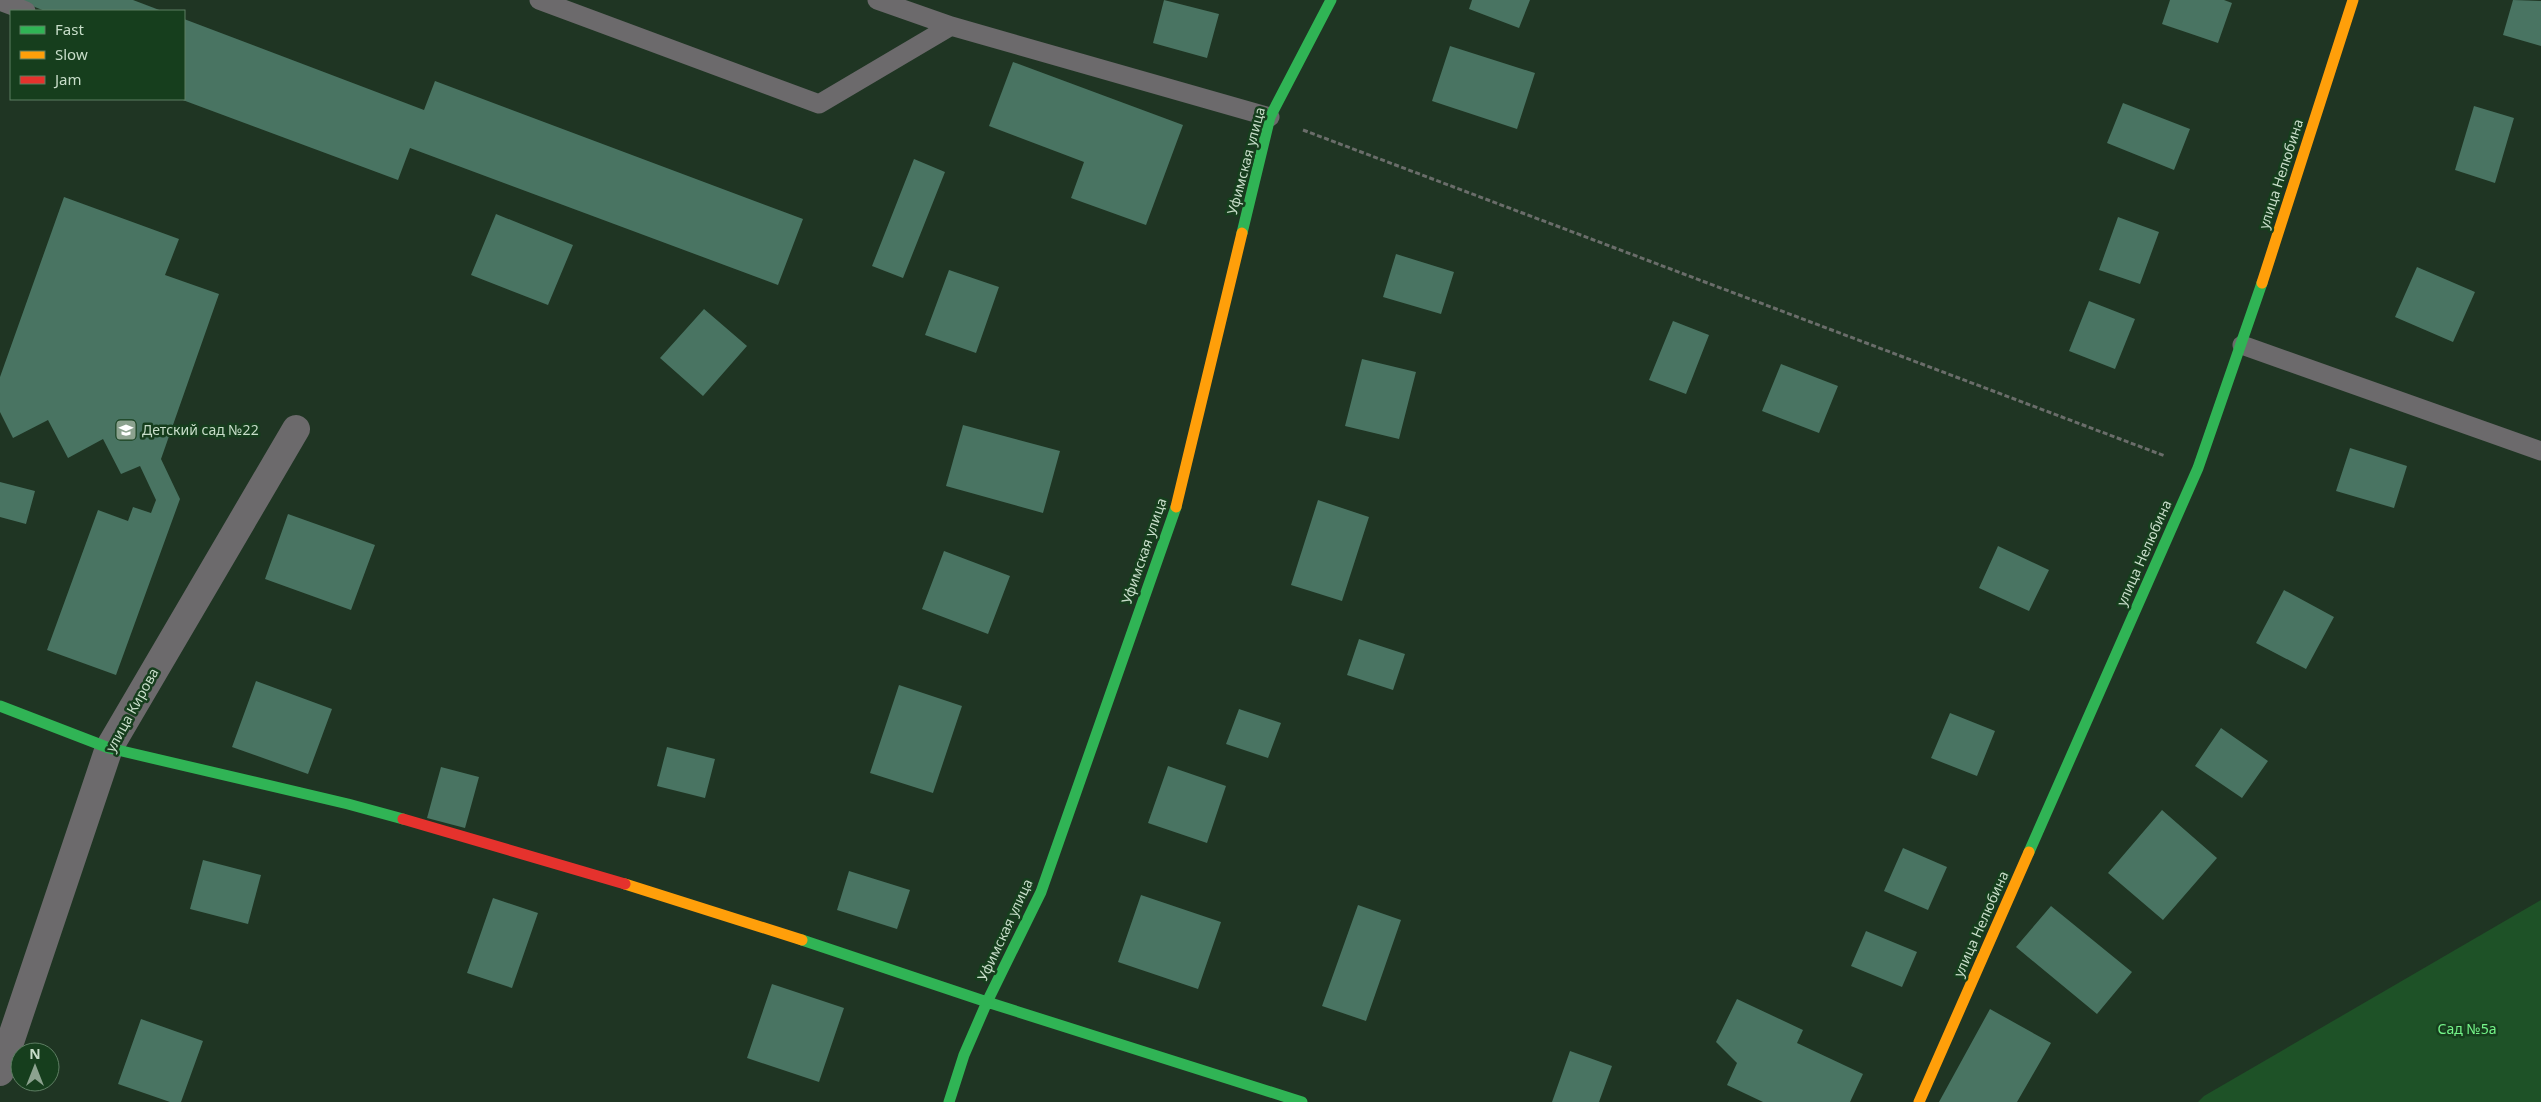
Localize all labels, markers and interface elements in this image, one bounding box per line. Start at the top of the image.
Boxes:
legend [10,10,185,100]
text: Fast [55,19,84,39]
text: Slow [55,44,88,64]
text: Jam [53,69,82,89]
street label: Уфимская улица [1222,105,1269,217]
street label: улица Нелюбина [2254,117,2307,231]
school or university icon: Детский сад №22 [114,418,138,442]
place label: Детский сад №22 [142,420,259,439]
street label: Уфимская улица [1117,495,1171,606]
street label: улица Нелюбина [2112,497,2175,609]
street label: улица Кирова [101,664,162,755]
street label: улица Нелюбина [1949,868,2012,980]
street label: Уфимская улица [973,876,1037,984]
park label: Сад №5а [2438,1019,2496,1038]
north arrow [10,1042,60,1092]
text: N [29,1044,41,1063]

